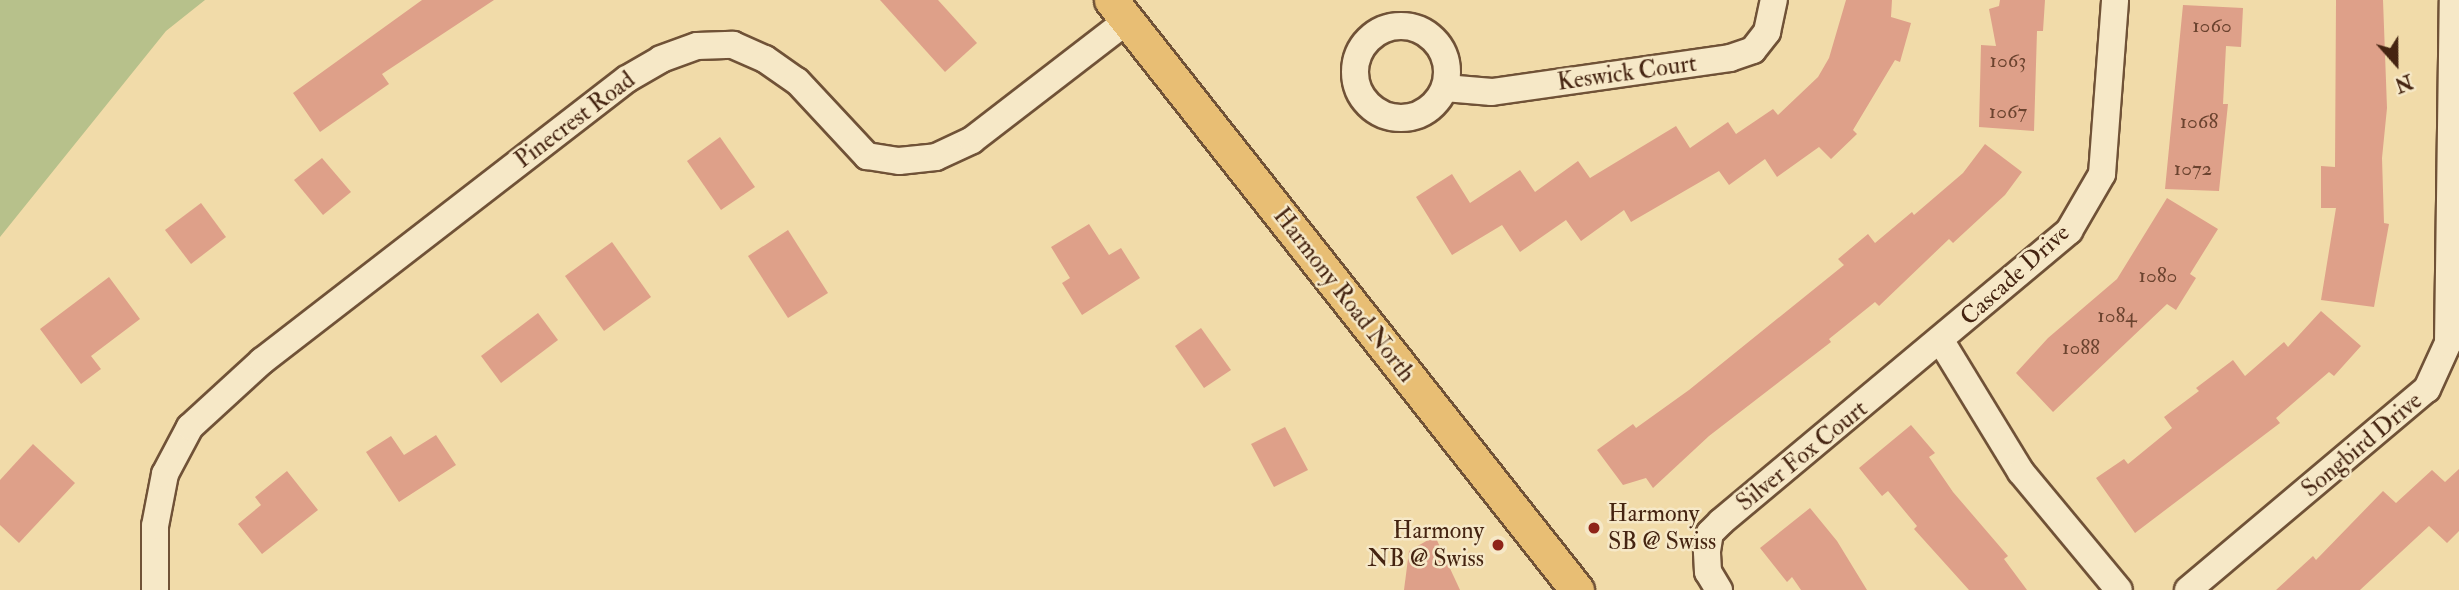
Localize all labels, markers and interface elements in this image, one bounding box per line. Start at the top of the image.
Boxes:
house number: 1060 [2192,13,2232,39]
north arrow [2361,28,2431,98]
house number: 1063 [1990,48,2026,74]
street label: Keswick Court [1556,49,1698,97]
street label: Pinecrest Road [509,66,641,174]
text: N [2391,68,2416,97]
house number: 1067 [1989,99,2027,125]
house number: 1068 [2180,109,2218,135]
house number: 1072 [2174,156,2212,182]
street label: Harmony Road North [1267,202,1421,388]
street label: Cascade Drive [1954,218,2076,332]
house number: 1080 [2139,263,2177,289]
house number: 1084 [2097,303,2137,329]
house number: 1088 [2062,335,2100,361]
street label: Songbird Drive [2296,386,2428,504]
street label: Silver Fox Court [1731,395,1873,517]
place label: Harmony SB @ Swiss [1608,500,1716,556]
place label: Harmony NB @ Swiss [1368,517,1484,573]
marker: Harmony SB @ Swiss [1586,520,1602,536]
marker: Harmony NB @ Swiss [1490,537,1506,553]

